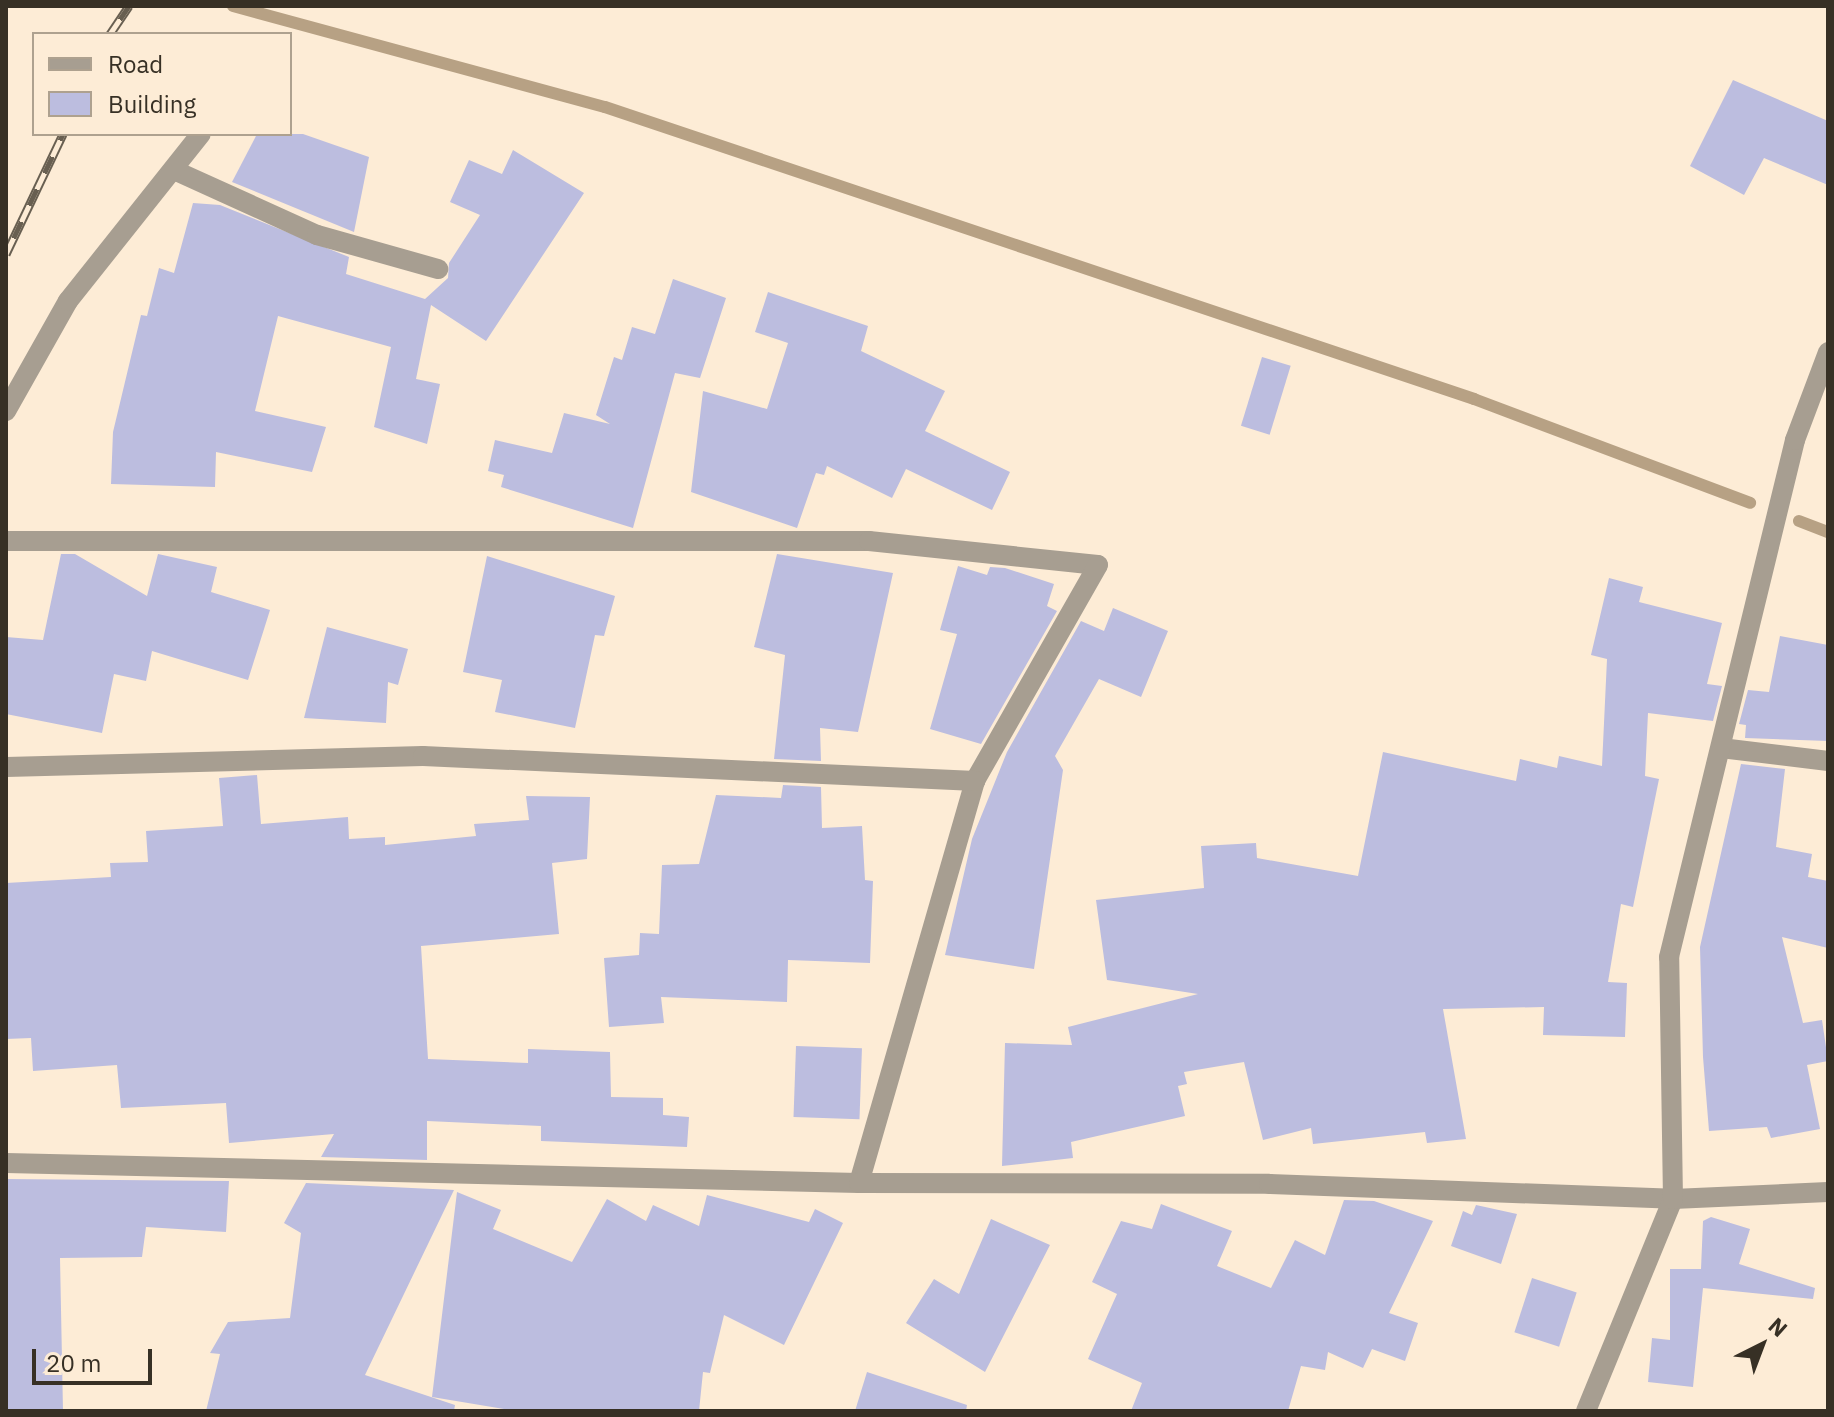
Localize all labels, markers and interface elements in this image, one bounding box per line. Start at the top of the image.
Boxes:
legend [32,32,292,136]
text: Road [108,48,163,80]
text: Building [108,88,196,120]
north arrow [1722,1305,1802,1385]
text: N [1763,1311,1794,1343]
scale bar [36,1333,156,1383]
text: 20 m [46,1347,101,1379]

